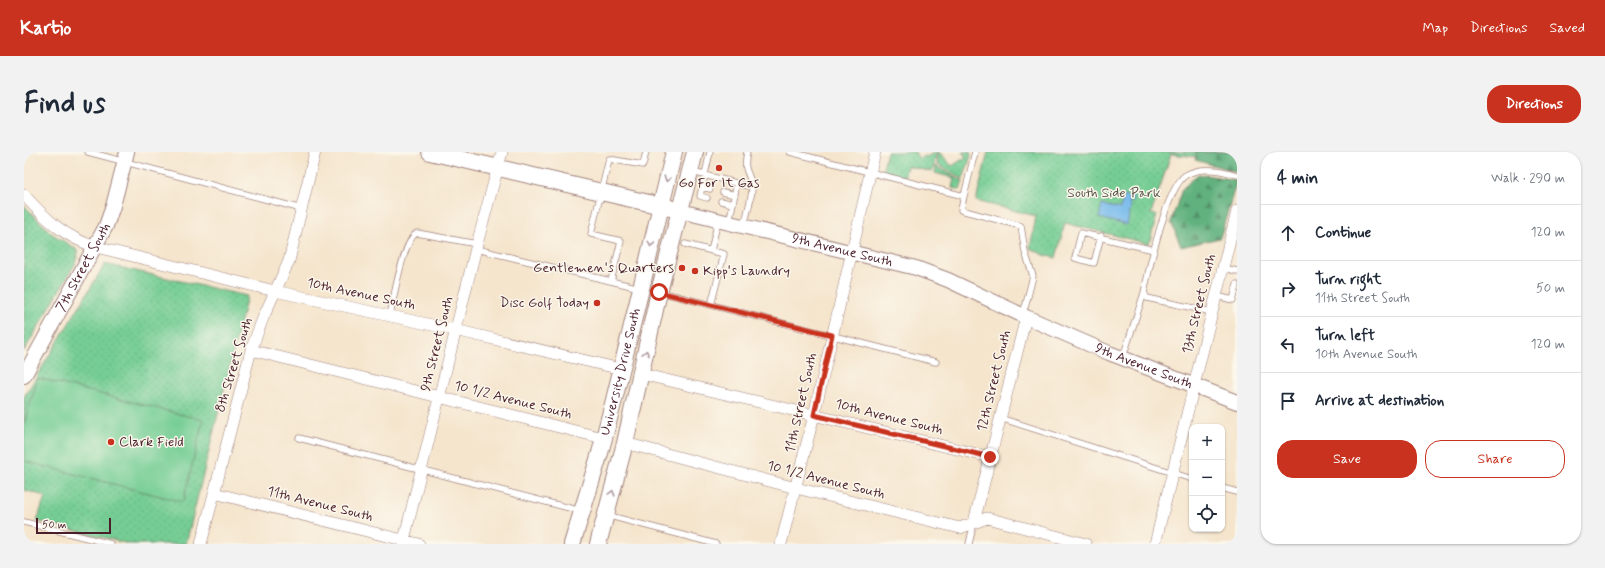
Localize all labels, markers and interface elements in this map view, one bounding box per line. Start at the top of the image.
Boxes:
text: Kartio [20,16,71,41]
text: Map [1422,19,1448,37]
text: Directions [1470,19,1528,37]
text: Saved [1550,19,1585,37]
button: Directions [1487,85,1581,123]
text: Find us [24,86,105,123]
marker: Go For It Gas [714,163,724,173]
text: 4 min [1277,167,1318,189]
text: Walk · 290 m [1491,170,1565,187]
place label: Go For It Gas [678,174,760,192]
one-way arrow [663,175,672,182]
park label: South Side Park [1067,184,1161,202]
street label: 7th Street South [52,219,115,315]
icon: ahead [1277,222,1299,244]
text: Continue [1315,223,1371,243]
text: 120 m [1531,224,1565,241]
street label: 9th Avenue South [790,229,895,271]
one-way arrow [647,240,655,247]
street label: 13th Street South [1178,252,1220,356]
place label: Gentlemen's Quarters [533,259,674,277]
place label: Kipp's Laundry [703,262,790,280]
marker: Gentlemen's Quarters [677,263,687,273]
marker: Kipp's Laundry [690,266,700,276]
text: Turn right [1315,270,1382,290]
street label: 10th Avenue South [305,274,417,314]
icon: right [1277,278,1299,300]
text: 50 m [1536,280,1565,297]
route start [650,283,668,301]
text: 11th Street South [1315,290,1410,307]
place label: Disc Golf Today [500,294,589,312]
street label: 9th Street South [417,295,458,393]
marker: Disc Golf Today [592,298,602,308]
street label: University Drive South [596,306,645,437]
street label: 8th Street South [211,315,257,414]
text: Turn left [1315,326,1375,346]
street label: 12th Street South [973,328,1015,434]
icon: left [1277,334,1299,356]
text: 120 m [1531,336,1565,353]
street label: 9th Avenue South [1092,339,1195,393]
text: 10th Avenue South [1315,346,1418,363]
one-way arrow [641,350,649,356]
street label: 11th Street South [781,351,821,455]
street label: 10 1/2 Avenue South [452,377,574,423]
icon: arrive [1277,390,1299,412]
text: Arrive at destination [1315,391,1444,411]
street label: 10th Avenue South [833,395,945,439]
map controls [1189,424,1225,532]
button: + [1189,424,1225,460]
place label: Clark Field [119,433,184,451]
marker: Clark Field [106,437,116,447]
button: Save [1277,440,1417,478]
button: Share [1425,440,1565,478]
route end [981,448,999,466]
street label: 10 1/2 Avenue South [765,457,887,503]
button: − [1189,460,1225,496]
street label: 11th Avenue South [265,482,375,526]
one-way arrow [607,490,615,496]
button: locate [1189,496,1225,532]
scale bar [36,516,111,535]
text: 50 m [42,518,67,532]

